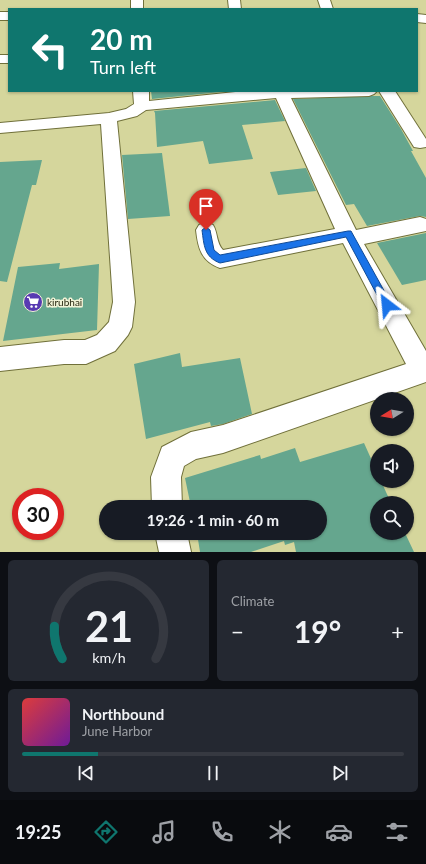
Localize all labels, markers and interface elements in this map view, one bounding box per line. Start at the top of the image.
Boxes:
text: 20 m [90,22,153,56]
icon: left [24,24,76,76]
text: Turn left [90,56,156,78]
pin [189,189,223,230]
icon: arrive [195,195,217,217]
position arrow [366,284,408,326]
supermarket icon: kirubhai [22,291,44,313]
place label: kirubhai [47,296,82,308]
north arrow [370,392,414,436]
map controls [370,392,414,540]
button: sound [370,444,414,488]
speed limit sign: 30 [12,488,64,540]
button: search [370,496,414,540]
text: 19:26 · 1 min · 60 m [147,511,279,529]
text: Climate [231,593,274,609]
text: 21 [84,600,133,650]
text: 19° [294,613,341,649]
text: − [231,618,244,645]
text: + [391,618,404,645]
text: km/h [92,648,125,665]
text: Northbound [82,705,164,723]
text: June Harbor [82,723,152,739]
icon: previous [75,762,97,784]
icon: pause [202,762,224,784]
icon: next [329,762,351,784]
icon: directions [92,818,120,846]
icon: music [150,818,178,846]
icon: phone [208,818,236,846]
icon: climate [266,818,294,846]
icon: car [325,818,353,846]
icon: filters [383,818,411,846]
text: 19:25 [15,821,62,843]

